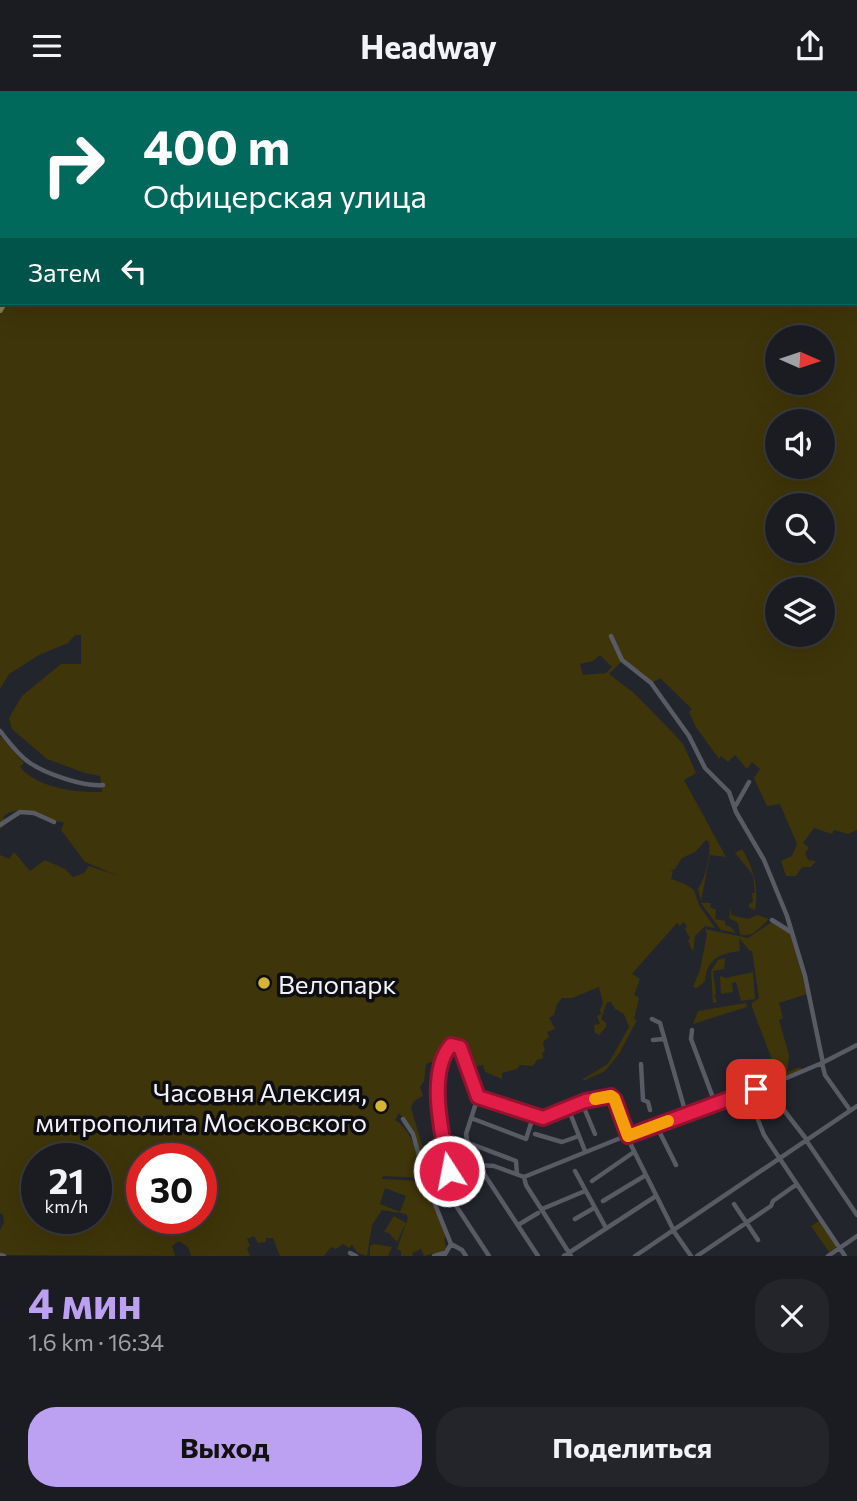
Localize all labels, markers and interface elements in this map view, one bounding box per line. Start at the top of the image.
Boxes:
text: Headway [360,26,497,66]
icon: menu [28,27,66,65]
icon: share [791,27,829,65]
text: 400 m [143,115,290,175]
icon: right [28,119,119,210]
text: Офицерская улица [143,175,427,215]
icon: left [115,252,153,290]
text: Затем [28,256,101,287]
north arrow [765,325,835,395]
map controls [765,325,835,647]
button: sound [765,409,835,479]
button: search [765,493,835,563]
button: layers [765,577,835,647]
place label: Велопарк [278,968,397,999]
marker: Велопарк [256,975,272,991]
pin [726,1059,786,1119]
icon: arrive [737,1070,775,1108]
place label: Часовня Алексия, митрополита Московского [36,1076,367,1137]
marker: Часовня Алексия, митрополита Московского [373,1098,389,1114]
position arrow [412,1134,486,1208]
speed limit sign: 30 [126,1143,217,1234]
text: 21 [49,1158,84,1201]
text: km/h [45,1195,88,1217]
text: 4 мин [28,1276,142,1328]
button: close [755,1279,829,1353]
text: 1.6 km · 16:34 [28,1328,164,1356]
button: Выход [28,1407,422,1487]
button: Поделиться [436,1407,829,1487]

